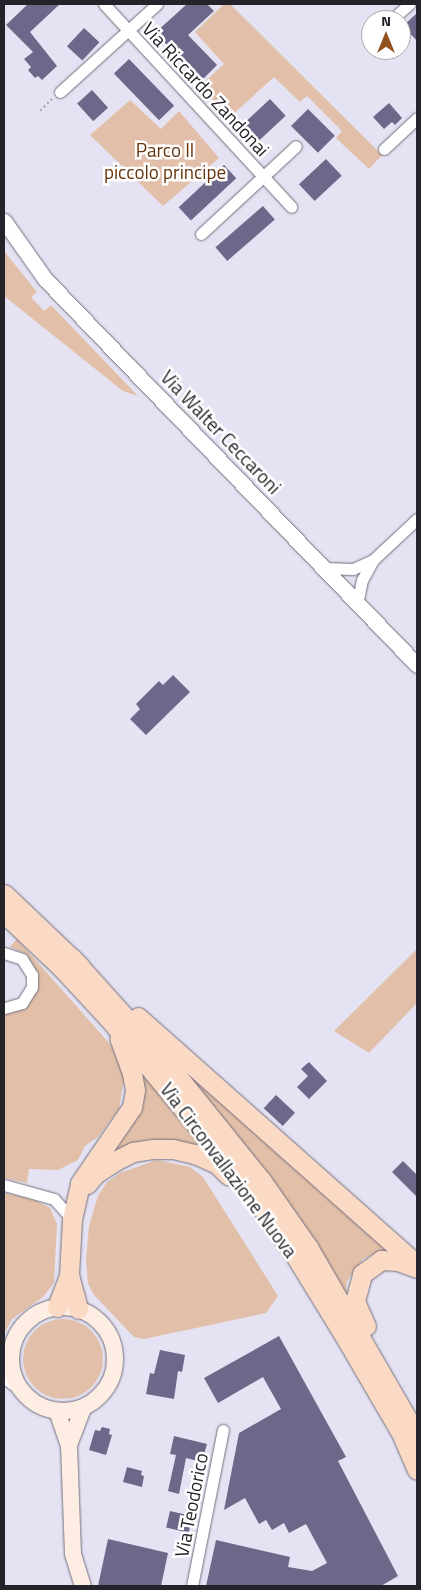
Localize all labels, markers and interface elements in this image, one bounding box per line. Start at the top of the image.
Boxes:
north arrow [361,10,411,60]
text: N [381,10,391,31]
street label: Via Riccardo Zandonai [138,17,274,161]
park label: Parco Il piccolo principe [104,139,226,183]
street label: Via Walter Ceccaroni [156,365,286,499]
street label: Via Circonvallazione Nuova [156,1078,302,1262]
street label: Via Teodorico [170,1451,212,1559]

